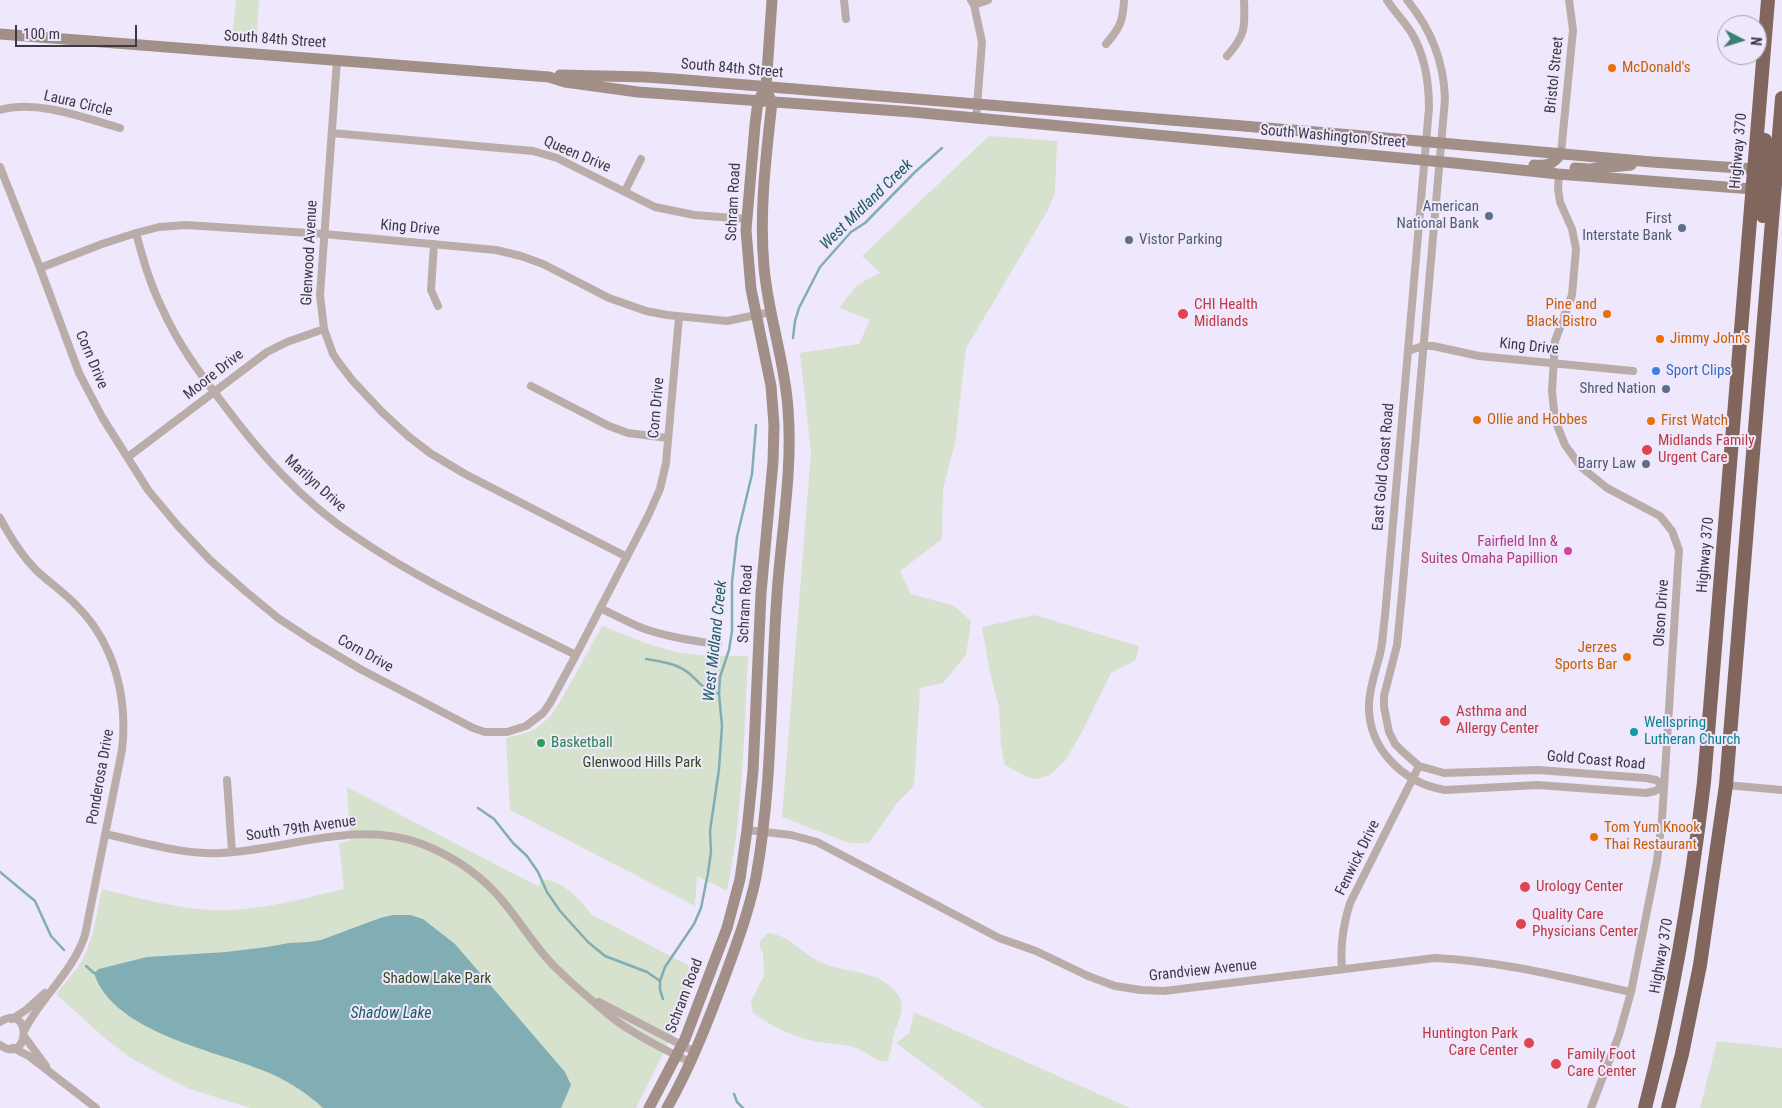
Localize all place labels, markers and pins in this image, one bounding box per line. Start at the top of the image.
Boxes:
place label: McDonald's [1622,59,1691,77]
marker: McDonald's [1606,62,1618,74]
place label: American National Bank [1396,198,1479,233]
marker: American National Bank [1483,210,1495,222]
place label: First Interstate Bank [1582,210,1672,245]
marker: First Interstate Bank [1676,222,1688,234]
place label: Vistor Parking [1139,231,1222,249]
marker: Vistor Parking [1123,234,1135,246]
place label: CHI Health Midlands [1194,296,1258,331]
place label: Pine and Black Bistro [1526,296,1597,331]
marker: CHI Health Midlands [1176,307,1190,321]
marker: Pine and Black Bistro [1601,308,1613,320]
place label: Jimmy John's [1670,330,1750,348]
marker: Jimmy John's [1654,333,1666,345]
place label: Sport Clips [1666,362,1731,380]
marker: Sport Clips [1650,365,1662,377]
place label: Shred Nation [1579,380,1656,398]
marker: Shred Nation [1660,383,1672,395]
place label: Ollie and Hobbes [1487,411,1588,429]
place label: First Watch [1661,412,1728,430]
marker: Ollie and Hobbes [1471,414,1483,426]
marker: First Watch [1645,415,1657,427]
place label: Midlands Family Urgent Care [1658,432,1754,467]
marker: Midlands Family Urgent Care [1640,443,1654,457]
place label: Barry Law [1578,455,1636,473]
marker: Barry Law [1640,458,1652,470]
place label: Fairfield Inn & Suites Omaha Papillion [1421,533,1558,568]
marker: Fairfield Inn & Suites Omaha Papillion [1562,545,1574,557]
place label: Jerzes Sports Bar [1555,639,1617,674]
marker: Jerzes Sports Bar [1621,651,1633,663]
place label: Asthma and Allergy Center [1456,703,1539,738]
marker: Asthma and Allergy Center [1438,714,1452,728]
place label: Wellspring Lutheran Church [1644,714,1741,749]
marker: Wellspring Lutheran Church [1628,726,1640,738]
place label: Basketball [551,734,613,752]
marker: Basketball [535,737,547,749]
place label: Tom Yum Knook Thai Restaurant [1604,819,1700,854]
marker: Tom Yum Knook Thai Restaurant [1588,831,1600,843]
place label: Urology Center [1536,878,1623,896]
marker: Urology Center [1518,880,1532,894]
place label: Quality Care Physicians Center [1532,906,1638,941]
marker: Quality Care Physicians Center [1514,917,1528,931]
place label: Huntington Park Care Center [1422,1025,1518,1060]
marker: Huntington Park Care Center [1522,1036,1536,1050]
place label: Family Foot Care Center [1567,1046,1636,1081]
marker: Family Foot Care Center [1549,1057,1563,1071]

